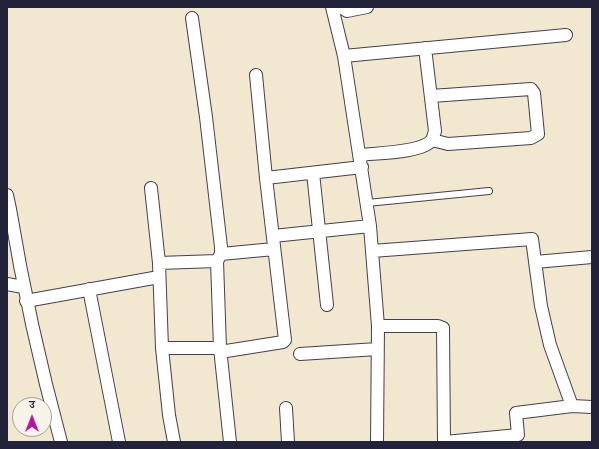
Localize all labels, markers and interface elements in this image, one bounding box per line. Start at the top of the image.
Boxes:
north arrow [12,397,52,437]
text: उ [29,400,35,411]

